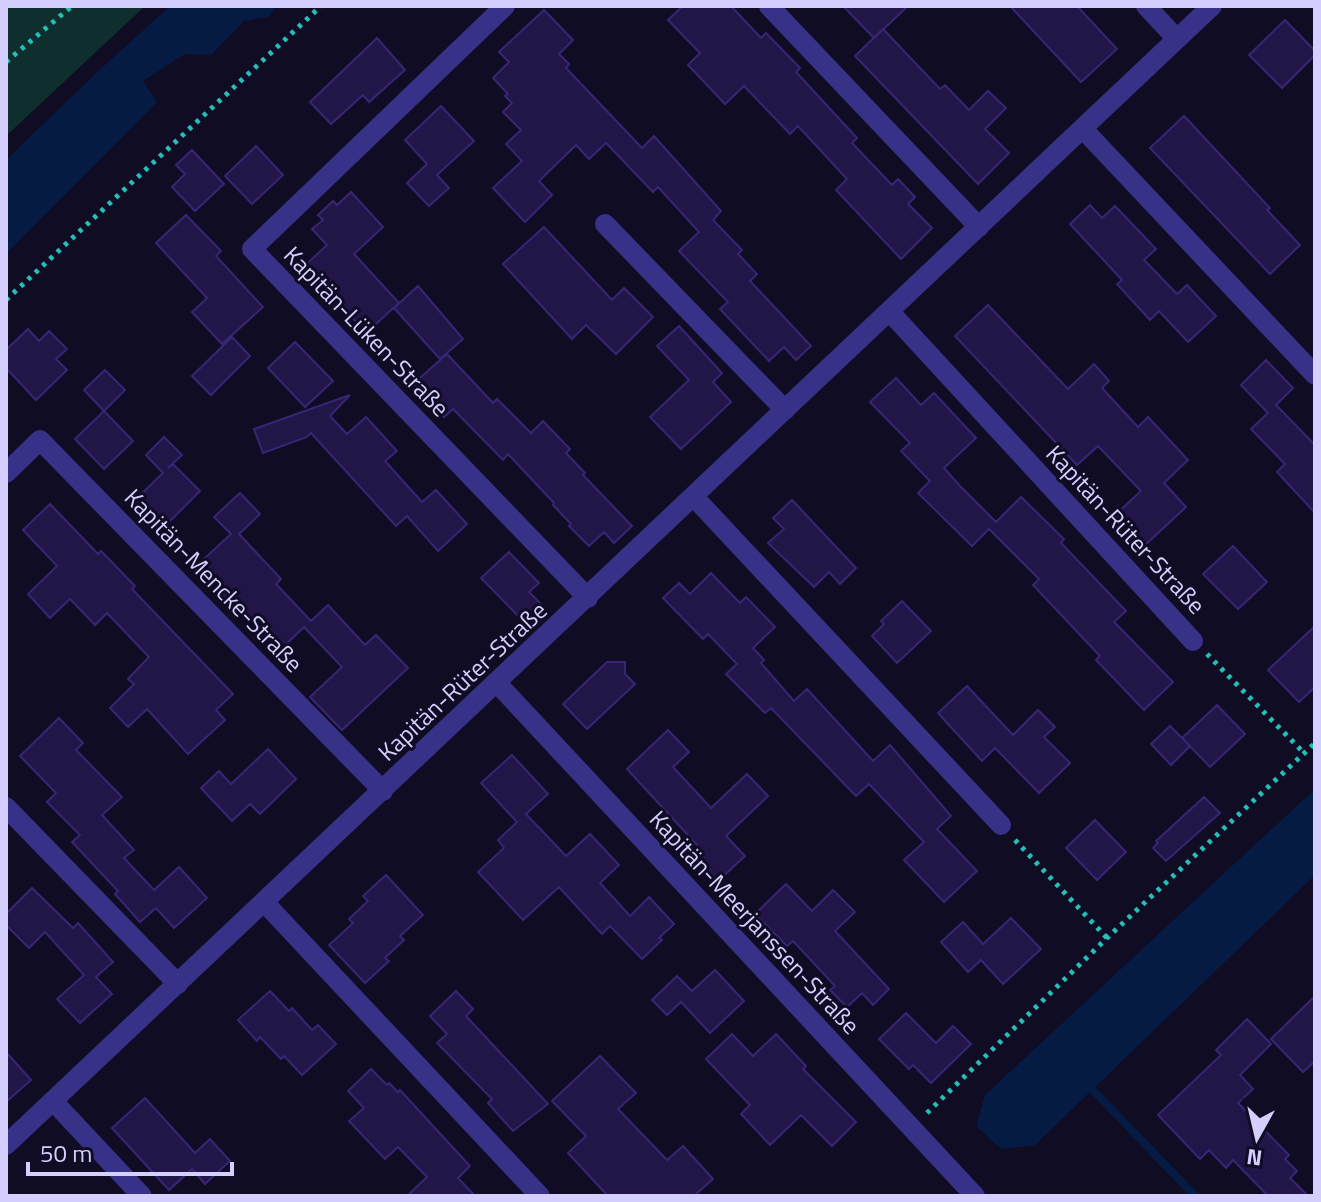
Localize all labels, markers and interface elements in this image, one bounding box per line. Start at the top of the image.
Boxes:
street label: Kapitän-Lüken-Straße [276,238,458,424]
street label: Kapitän-Rüter-Straße [1038,436,1214,622]
street label: Kapitän-Mencke-Straße [116,480,312,680]
street label: Kapitän-Rüter-Straße [369,593,555,769]
street label: Kapitän-Meerjanssen-Straße [641,802,869,1042]
north arrow [1217,1098,1297,1178]
scale bar [28,1126,232,1176]
text: 50 m [40,1135,92,1171]
text: N [1244,1140,1264,1176]

